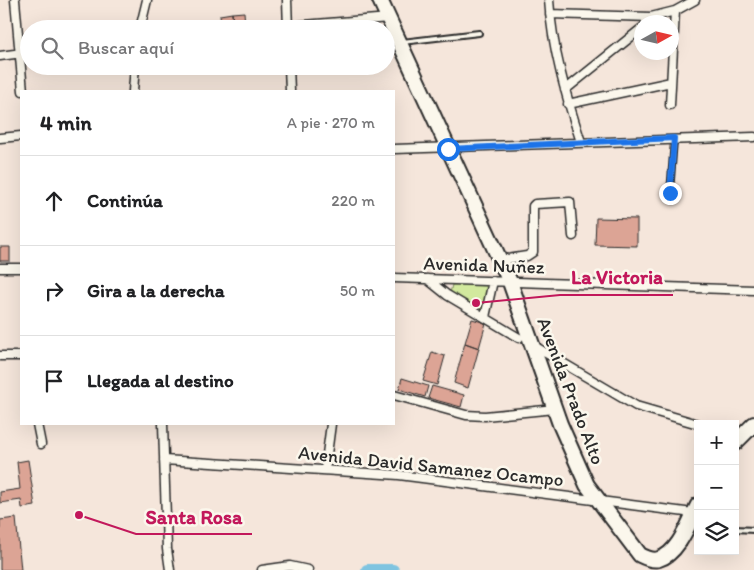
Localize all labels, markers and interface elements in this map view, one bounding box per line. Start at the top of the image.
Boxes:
north arrow [634,15,679,60]
search box [20,20,395,75]
icon: search [38,34,66,62]
text: Buscar aquí [78,36,174,59]
text: 4 min [40,110,92,135]
text: A pie · 270 m [287,113,375,132]
route start [437,138,460,161]
route end [659,182,682,205]
icon: ahead [40,187,68,215]
text: Continúa [87,189,163,212]
text: 220 m [331,191,375,210]
street label: Avenida Nuñez [423,251,545,279]
callout: La Victoria [560,260,673,295]
text: La Victoria [571,265,663,289]
icon: right [40,277,68,305]
text: Gira a la derecha [87,279,225,302]
text: 50 m [340,281,375,300]
street label: Avenida Prado Alto [532,314,610,468]
icon: arrive [40,367,68,395]
text: Llegada al destino [87,369,234,392]
map controls [694,420,739,555]
button: + [694,420,739,465]
street label: Avenida David Samanez Ocampo [297,441,565,491]
button: − [694,465,739,510]
callout: Santa Rosa [136,499,252,534]
text: Santa Rosa [146,505,243,529]
button: layers [694,510,739,555]

